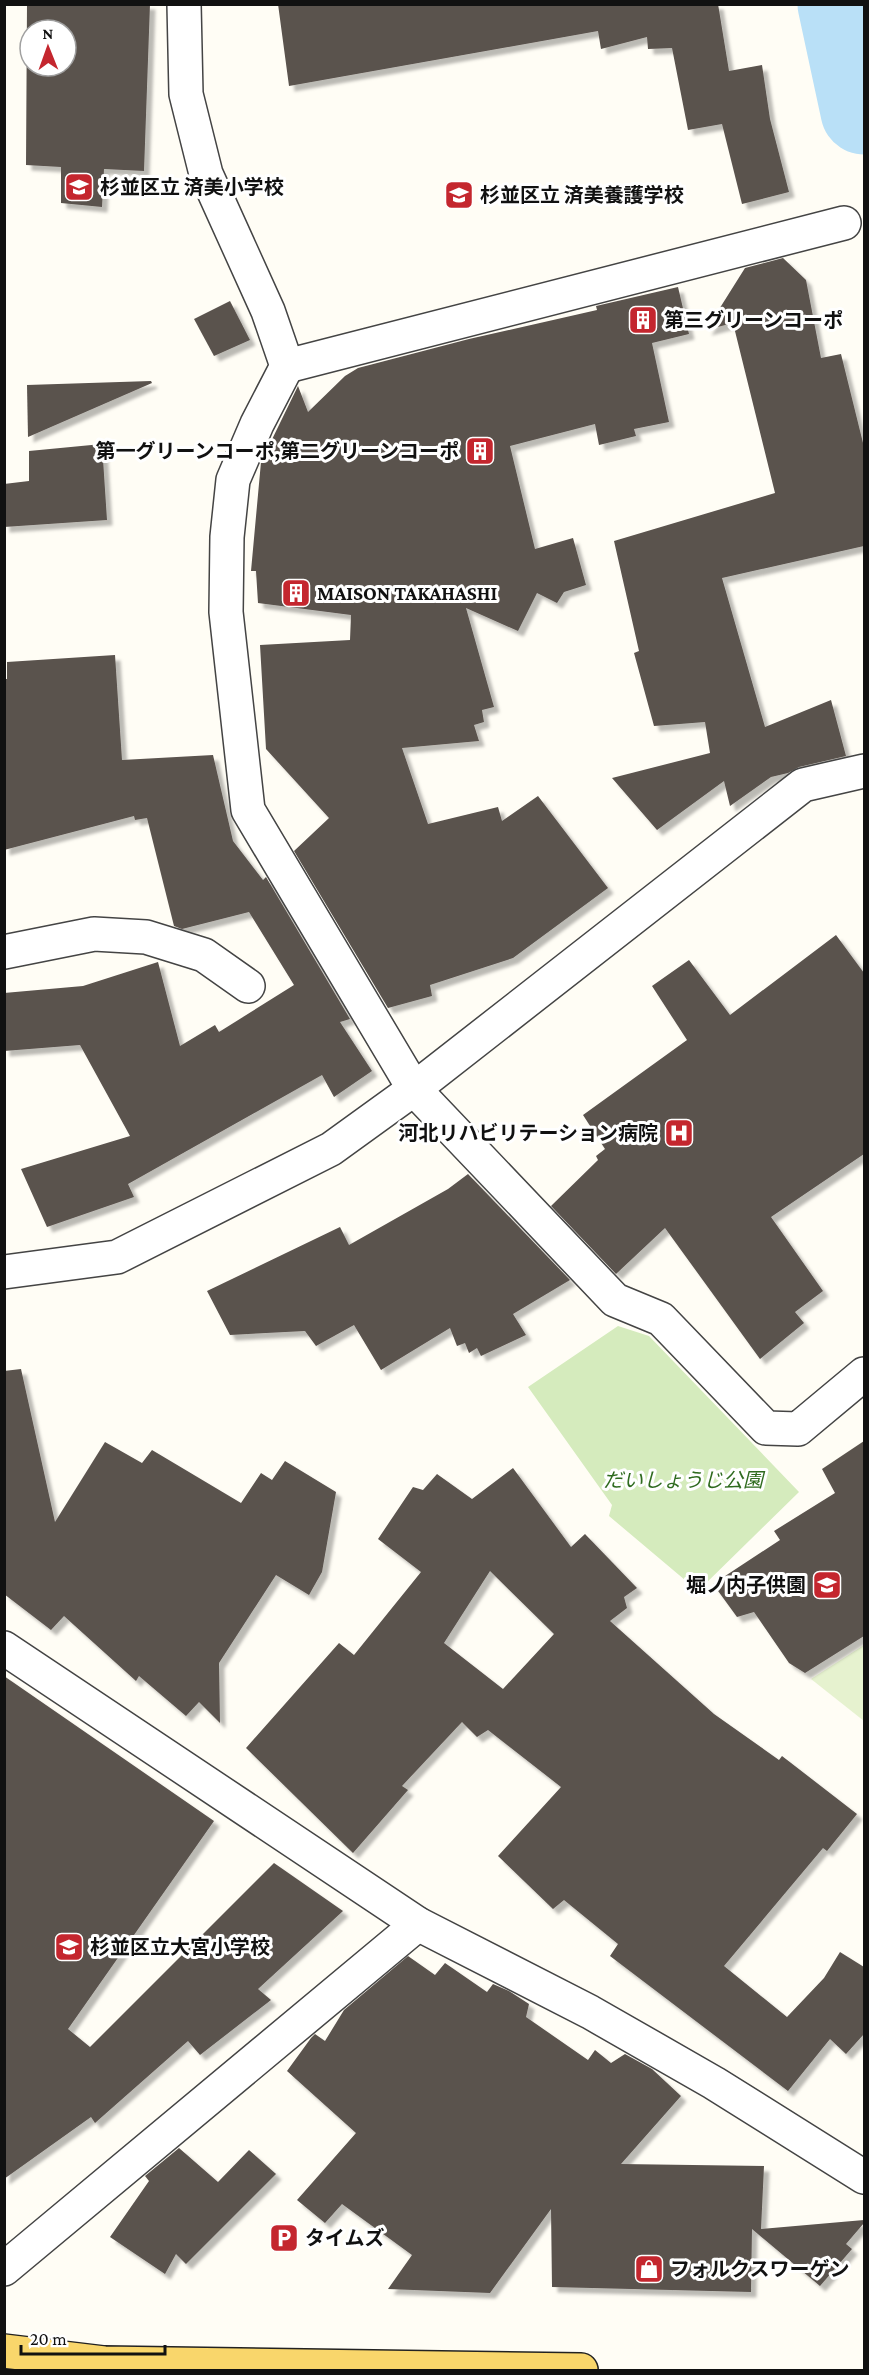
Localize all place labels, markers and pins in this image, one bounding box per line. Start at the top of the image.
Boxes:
school or university icon: 杉並区立 済美小学校 [63,171,95,203]
place label: 杉並区立 済美小学校 [100,176,284,198]
school or university icon: 杉並区立 済美養護学校 [443,179,475,211]
place label: 杉並区立 済美養護学校 [480,184,684,206]
building icon: 第三グリーンコーポ [627,304,659,336]
place label: 第三グリーンコーポ [664,309,843,331]
building icon: 第一グリーンコーポ,第二グリーンコーポ [464,435,496,467]
place label: 第一グリーンコーポ,第二グリーンコーポ [95,440,459,462]
building icon: MAISON TAKAHASHI [280,577,312,609]
place label: MAISON TAKAHASHI [317,582,498,604]
hospital icon: 河北リハビリテーション病院 [663,1117,695,1149]
place label: 河北リハビリテーション病院 [398,1122,658,1144]
school or university icon: 堀ノ内子供園 [811,1569,843,1601]
place label: 堀ノ内子供園 [686,1574,806,1596]
school or university icon: 杉並区立大宮小学校 [53,1931,85,1963]
place label: 杉並区立大宮小学校 [90,1936,270,1958]
parking icon: タイムズ [268,2222,300,2254]
place label: タイムズ [305,2227,385,2249]
shop icon: フォルクスワーゲン [633,2253,665,2285]
place label: フォルクスワーゲン [670,2258,849,2280]

